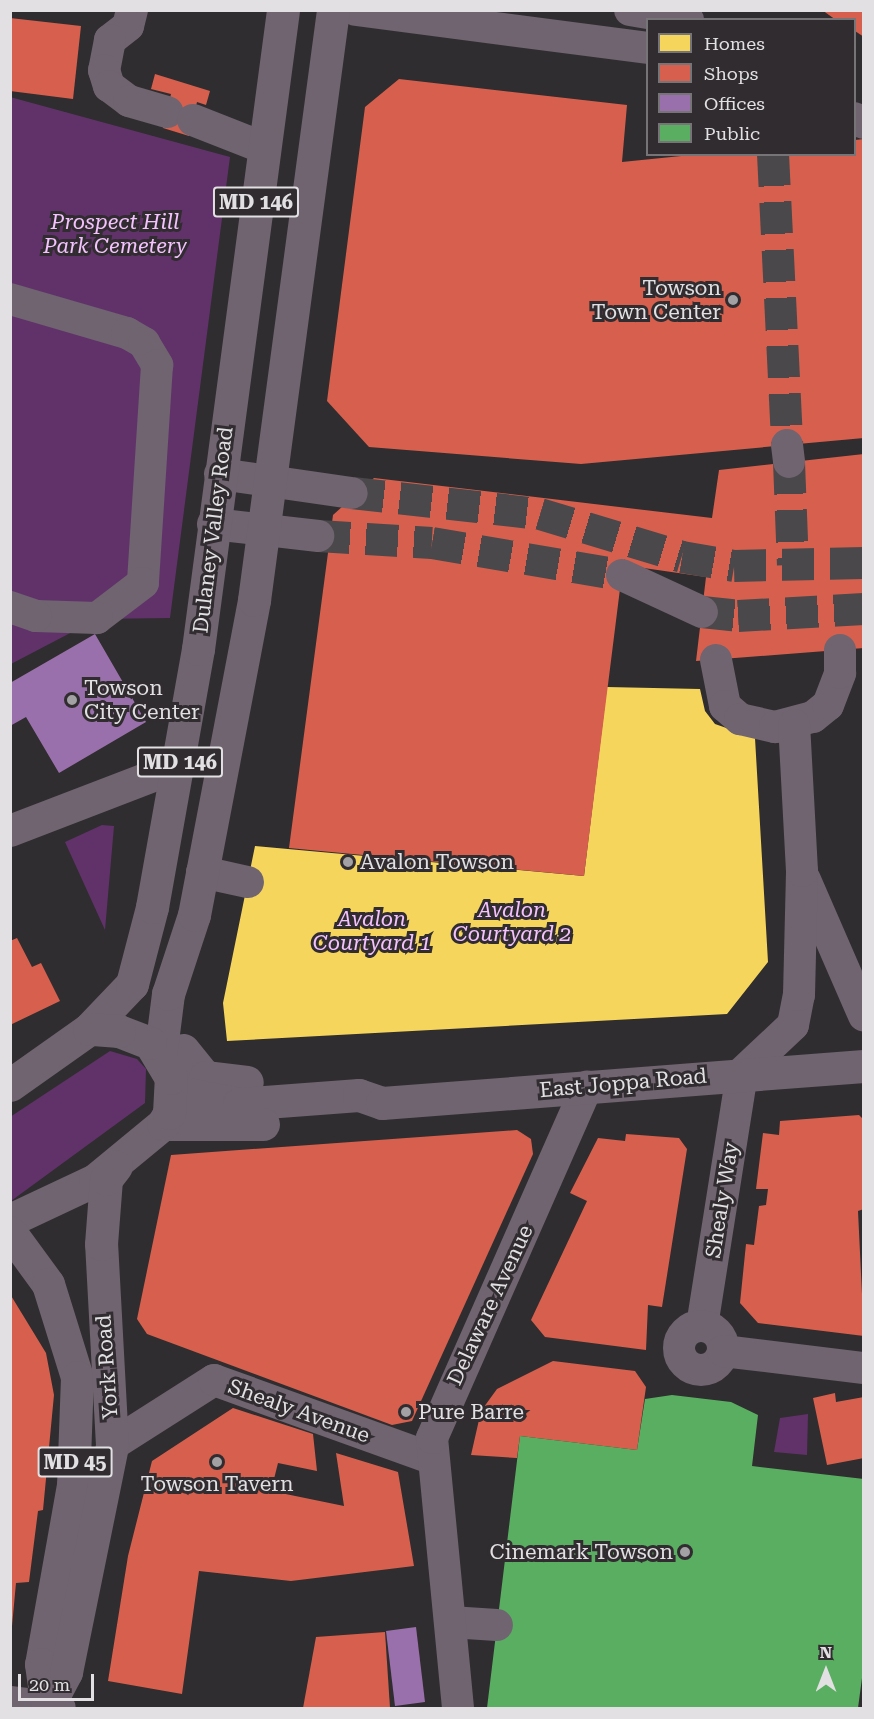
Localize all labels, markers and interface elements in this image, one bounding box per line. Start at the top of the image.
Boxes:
legend [646,18,856,156]
text: Homes [704,33,765,54]
text: Shops [704,63,758,84]
text: Offices [704,93,765,114]
text: Public [704,123,760,144]
road number: MD 146 [212,185,300,219]
park label: Prospect Hill Park Cemetery [43,209,187,259]
place label: Towson Town Center [592,275,721,325]
marker: Towson Town Center [726,293,740,307]
street label: Dulaney Valley Road [188,425,238,635]
place label: Towson City Center [84,675,200,725]
marker: Towson City Center [65,693,79,707]
road number: MD 146 [136,745,224,779]
place label: Avalon Towson [360,849,514,875]
marker: Avalon Towson [341,855,355,869]
park label: Avalon Courtyard 2 [453,897,571,947]
park label: Avalon Courtyard 1 [313,906,431,956]
street label: East Joppa Road [538,1063,708,1103]
street label: Shealy Way [700,1140,744,1260]
street label: Delaware Avenue [442,1221,538,1389]
street label: York Road [91,1314,123,1420]
street label: Shealy Avenue [225,1374,373,1448]
place label: Pure Barre [418,1399,524,1425]
marker: Pure Barre [399,1405,413,1419]
road number: MD 45 [38,1445,112,1479]
marker: Towson Tavern [210,1455,224,1469]
place label: Towson Tavern [140,1471,294,1497]
place label: Cinemark Towson [489,1539,673,1565]
marker: Cinemark Towson [678,1545,692,1559]
north arrow [796,1641,856,1701]
text: N [820,1643,832,1662]
scale bar [21,1662,98,1700]
text: 20 m [29,1674,70,1695]

